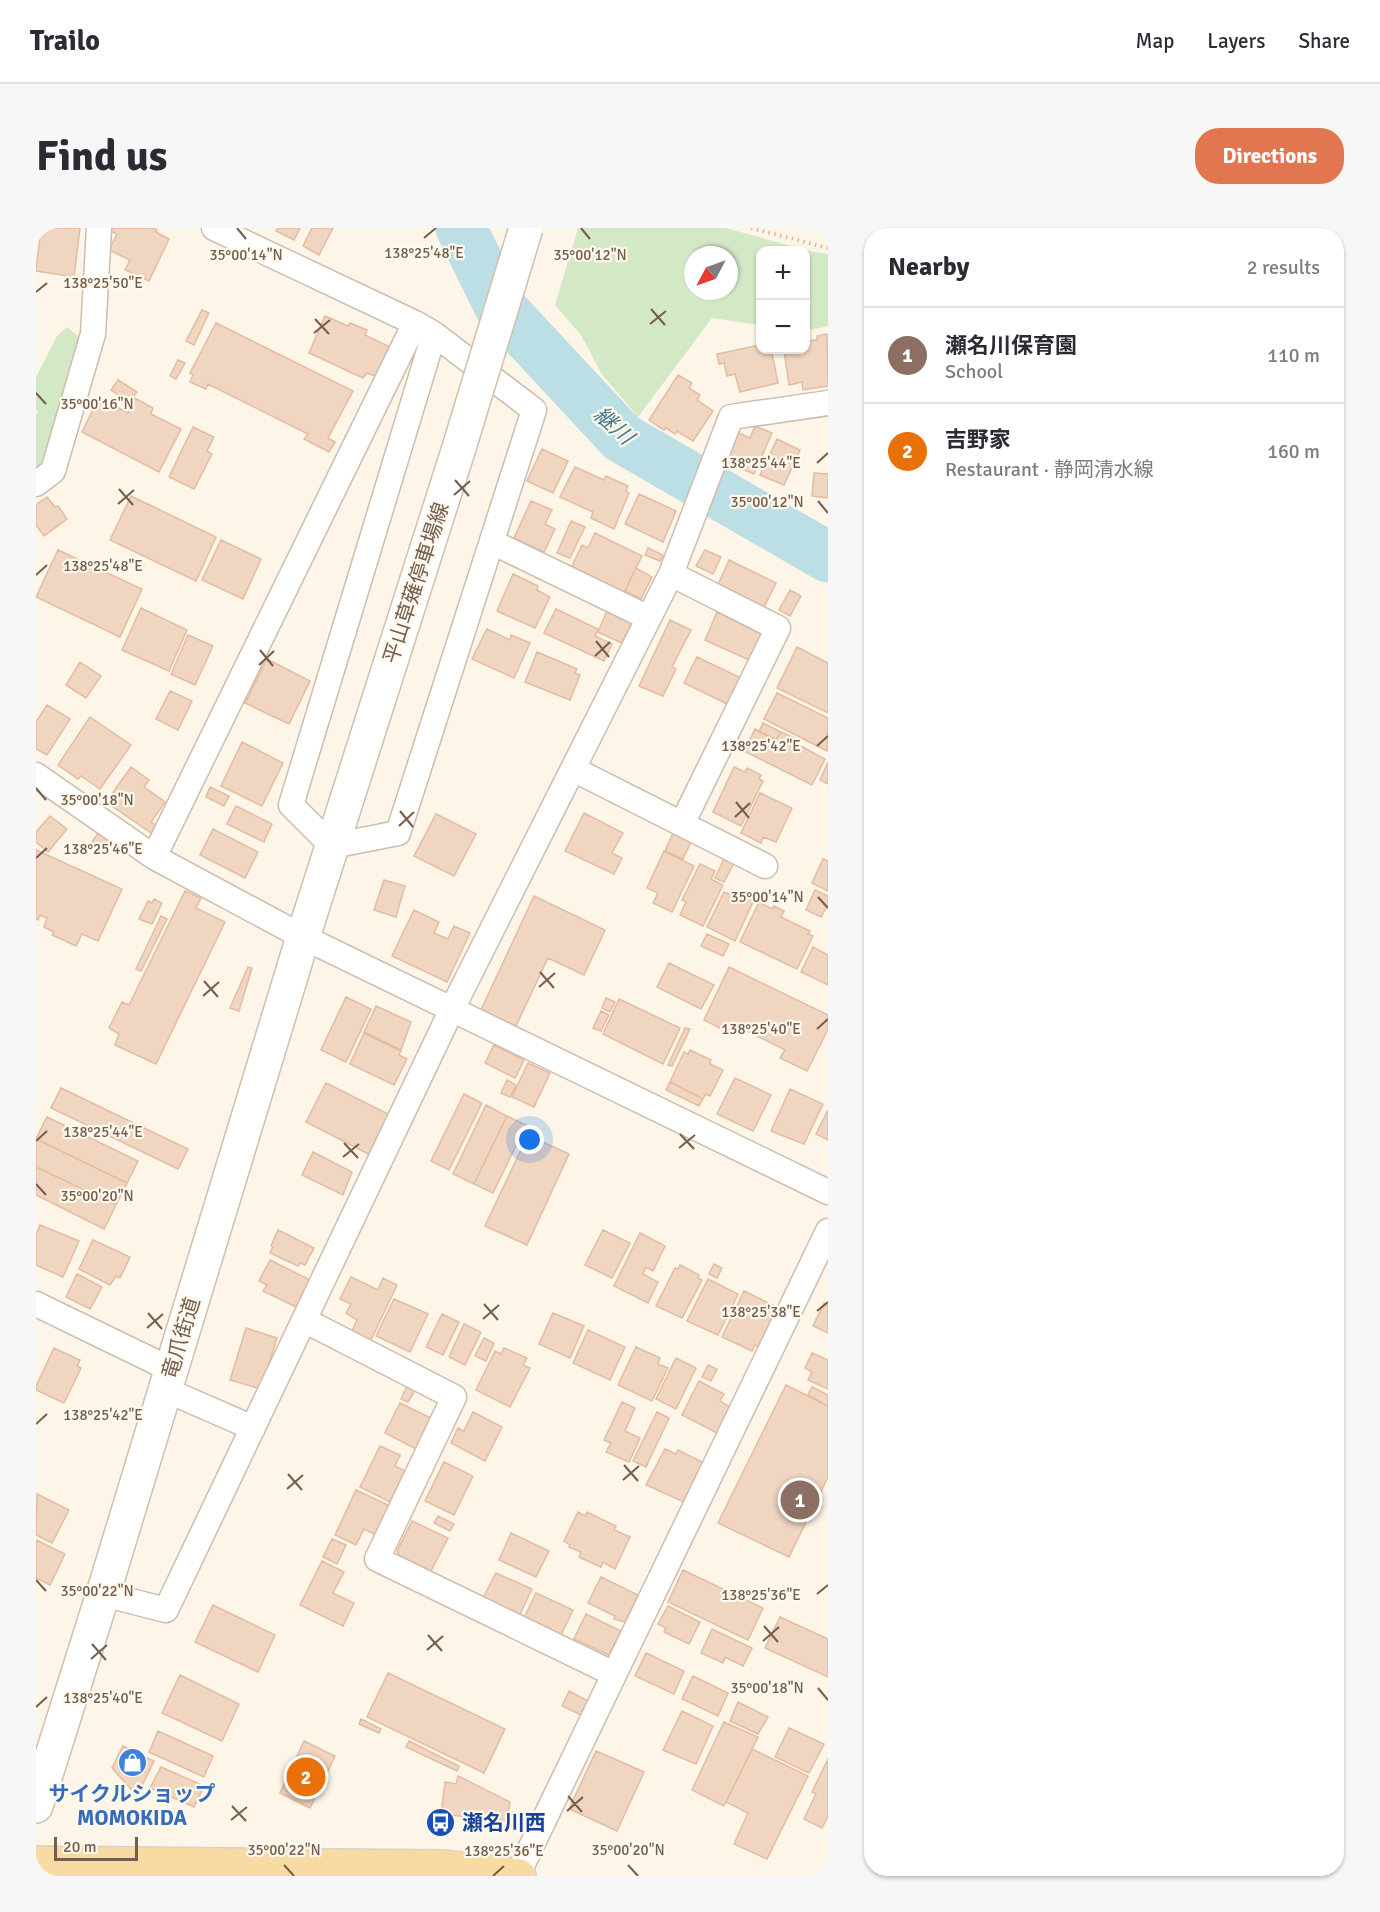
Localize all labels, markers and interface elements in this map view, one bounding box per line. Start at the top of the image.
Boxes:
text: Trailo [30,24,100,58]
text: Map [1136,28,1174,54]
text: Layers [1207,28,1265,54]
text: Share [1298,28,1350,54]
button: Directions [1195,128,1344,184]
text: Find us [36,131,167,182]
text: 138°25'48"E [384,244,464,262]
text: 35°00'14"N [209,246,283,264]
text: 35°00'12"N [553,246,627,264]
north arrow [684,246,738,300]
map controls [756,246,810,354]
button: + [756,246,810,300]
text: Nearby [888,251,969,283]
text: 2 results [1247,255,1320,280]
text: 138°25'50"E [63,274,143,292]
button: − [756,300,810,354]
text: 瀬名川保育園 [945,332,1077,359]
text: 1 [902,343,913,368]
text: 110 m [1267,343,1320,368]
text: School [945,359,1003,384]
text: 35°00'16"N [60,395,134,413]
water label: 継川 [588,401,641,451]
text: 吉野家 [945,426,1011,453]
text: 2 [902,439,913,464]
text: 160 m [1267,439,1320,464]
text: 138°25'44"E [721,454,801,472]
text: Restaurant · 静岡清水線 [945,457,1154,482]
text: 35°00'12"N [730,493,804,511]
street label: 平山草薙停車場線 [378,499,454,667]
text: 138°25'48"E [63,557,143,575]
text: 138°25'42"E [721,737,801,755]
text: 35°00'18"N [60,791,134,809]
text: 138°25'46"E [63,840,143,858]
text: 35°00'14"N [730,888,804,906]
text: 138°25'40"E [721,1020,801,1038]
text: 138°25'44"E [63,1123,143,1141]
your location [515,1125,544,1154]
text: 35°00'20"N [60,1187,134,1205]
street label: 竜爪街道 [156,1294,206,1382]
text: 138°25'38"E [721,1303,801,1321]
text: 138°25'42"E [63,1406,143,1424]
pin: 1 [780,1478,819,1522]
text: 35°00'22"N [60,1582,134,1600]
text: 138°25'36"E [721,1586,801,1604]
text: 35°00'18"N [730,1679,804,1697]
text: 138°25'40"E [63,1689,143,1707]
shop icon: サイクルショップ MOMOKIDA [116,1747,148,1779]
pin: 2 [286,1754,326,1800]
place label: サイクルショップ MOMOKIDA [49,1781,215,1831]
bus stop icon: 瀬名川西 [425,1807,457,1839]
place label: 瀬名川西 [462,1810,546,1836]
scale bar [54,1834,138,1862]
text: 20 m [63,1837,97,1857]
text: 35°00'22"N [247,1841,321,1859]
text: 35°00'20"N [591,1841,665,1859]
text: 138°25'36"E [464,1842,544,1860]

